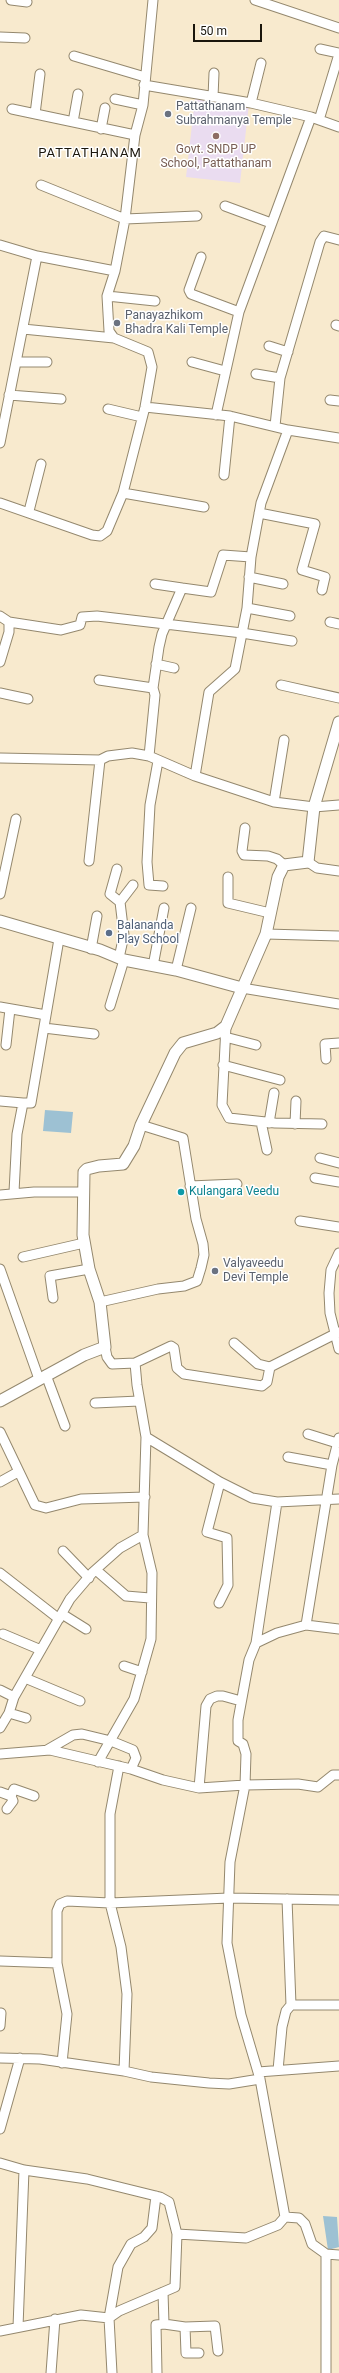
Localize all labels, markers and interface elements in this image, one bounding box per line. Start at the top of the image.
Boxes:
scale bar [195,16,264,42]
text: 50 m [200,24,227,38]
place label: Pattathanam Subrahmanya Temple [176,100,292,128]
marker: Pattathanam Subrahmanya Temple [163,109,173,119]
marker: Govt. SNDP UP School, Pattathanam [211,131,221,141]
place label: Govt. SNDP UP School, Pattathanam [160,143,272,171]
district label: PATTATHANAM [38,146,142,162]
place label: Panayazhikom Bhadra Kali Temple [125,309,228,337]
marker: Panayazhikom Bhadra Kali Temple [112,318,122,328]
place label: Balananda Play School [117,919,179,947]
marker: Balananda Play School [104,928,114,938]
place label: Kulangara Veedu [189,1185,279,1199]
marker: Kulangara Veedu [176,1187,186,1197]
place label: Valyaveedu Devi Temple [223,1257,288,1285]
marker: Valyaveedu Devi Temple [210,1266,220,1276]

